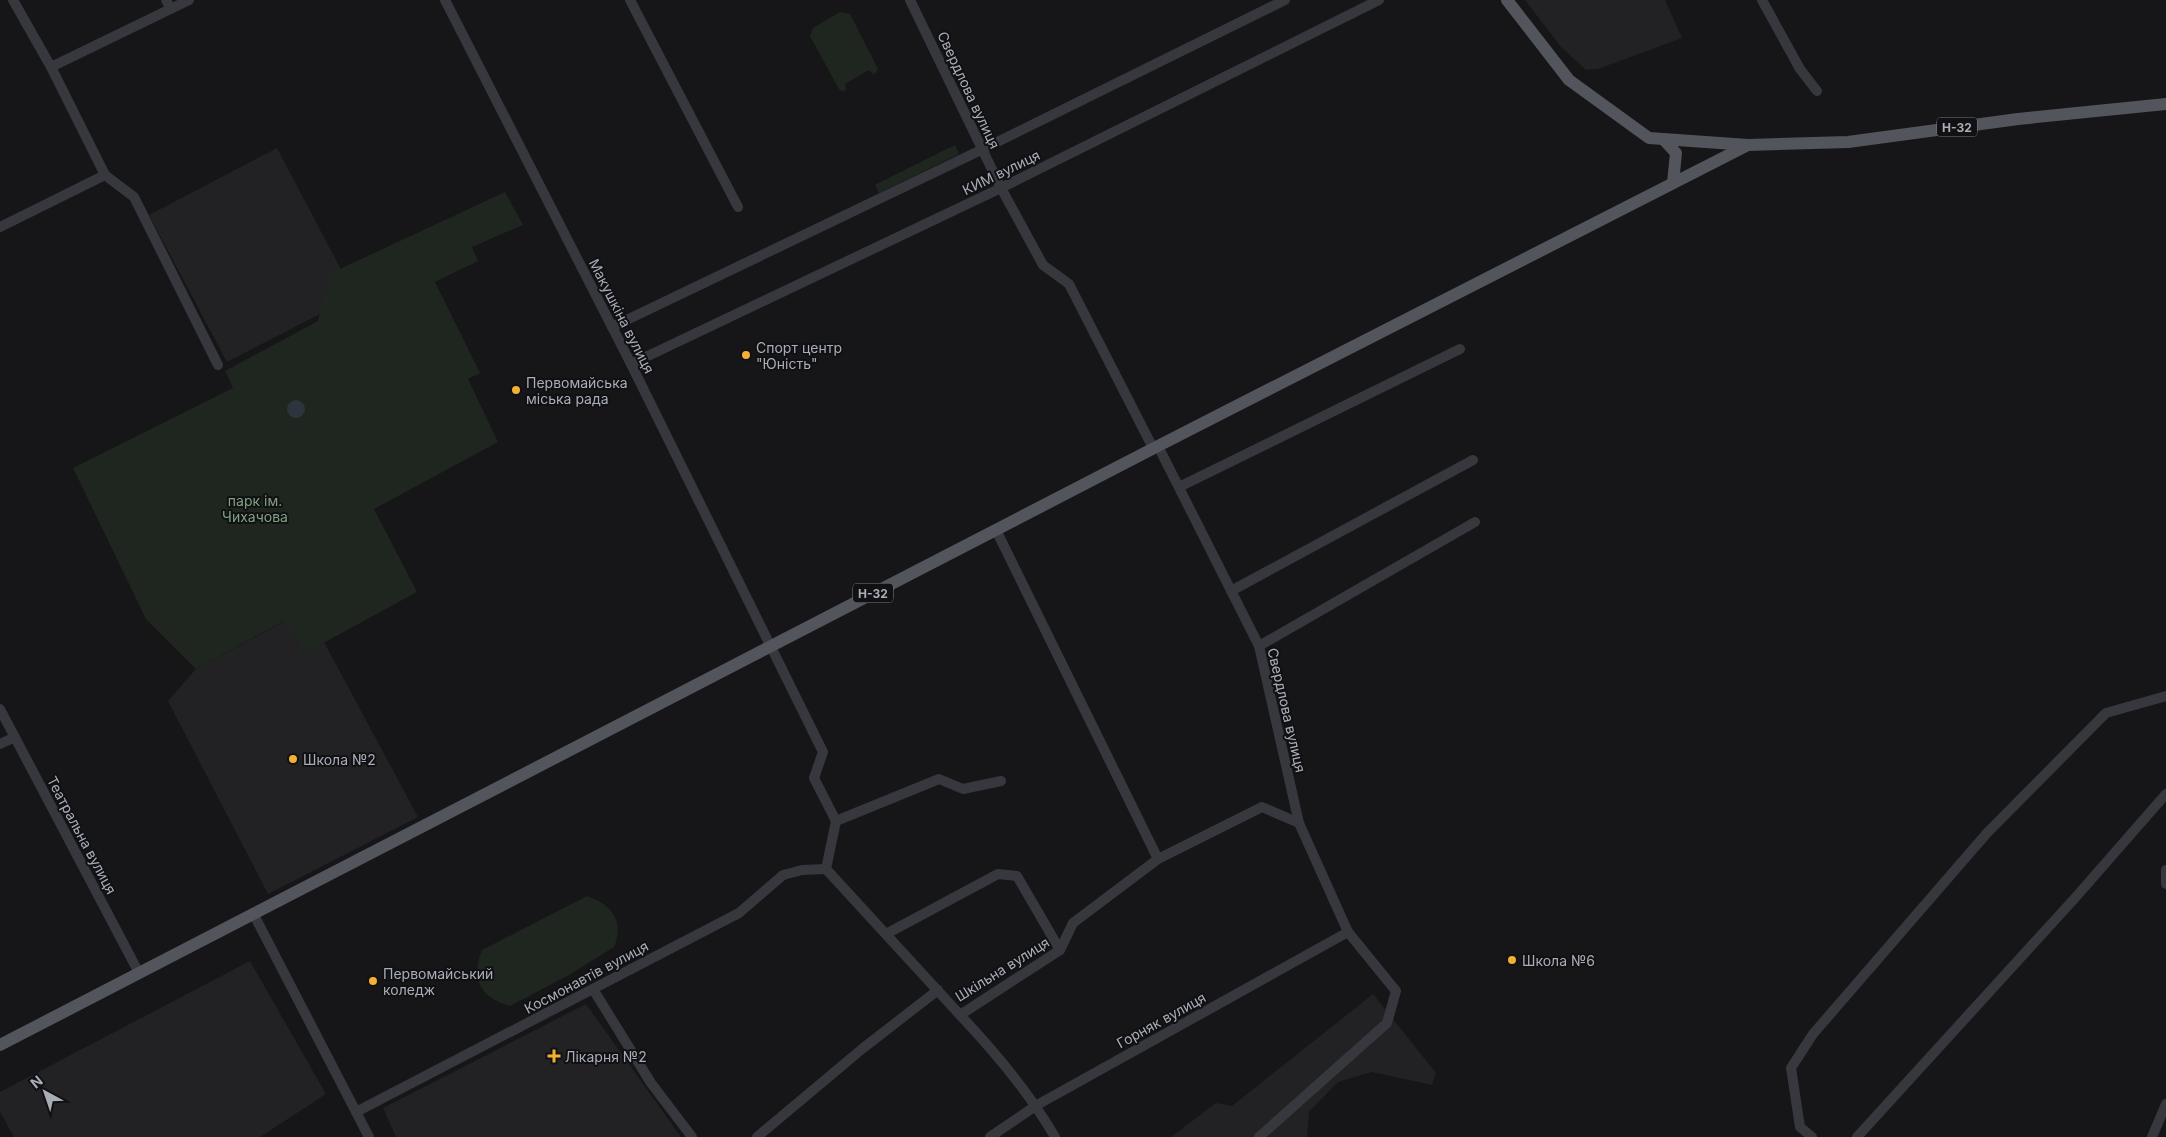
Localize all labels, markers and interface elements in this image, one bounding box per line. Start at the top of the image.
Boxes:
street label: Свердлова вулиця [934,29,1004,151]
road number: Н-32 [1937,118,1977,136]
street label: КИМ вулиця [959,146,1043,198]
street label: Макушкіна вулиця [586,256,658,376]
place label: Спорт центр "Юність" [756,339,842,372]
marker: Спорт центр "Юність" [740,349,752,361]
place label: Первомайська міська рада [526,374,628,407]
marker: Первомайська міська рада [510,384,522,396]
park label: парк ім. Чихачова [222,492,288,525]
road number: Н-32 [853,584,893,602]
street label: Свердлова вулиця [1264,646,1310,774]
place label: Школа №2 [303,751,376,768]
marker: Школа №2 [287,753,299,765]
street label: Театральна вулиця [44,773,120,897]
street label: Шкільна вулиця [952,933,1052,1005]
street label: Космонавтів вулиця [521,937,651,1017]
place label: Школа №6 [1522,952,1595,969]
marker: Школа №6 [1506,954,1518,966]
place label: Первомайський коледж [383,965,493,998]
marker: Первомайський коледж [367,975,379,987]
street label: Горняк вулиця [1114,989,1208,1051]
place label: Лікарня №2 [565,1048,647,1065]
marker: Лікарня №2 [547,1049,561,1063]
north arrow [20,1067,70,1117]
text: N [27,1072,46,1092]

